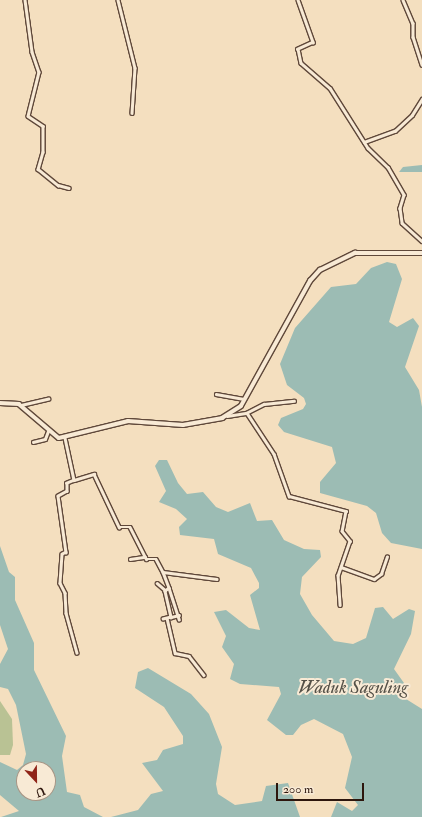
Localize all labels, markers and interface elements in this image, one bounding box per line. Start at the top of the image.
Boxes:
water label: Waduk Saguling [298,677,408,699]
north arrow [16,761,56,801]
scale bar [278,775,366,801]
text: 200 m [283,782,313,797]
text: U [34,784,47,799]

